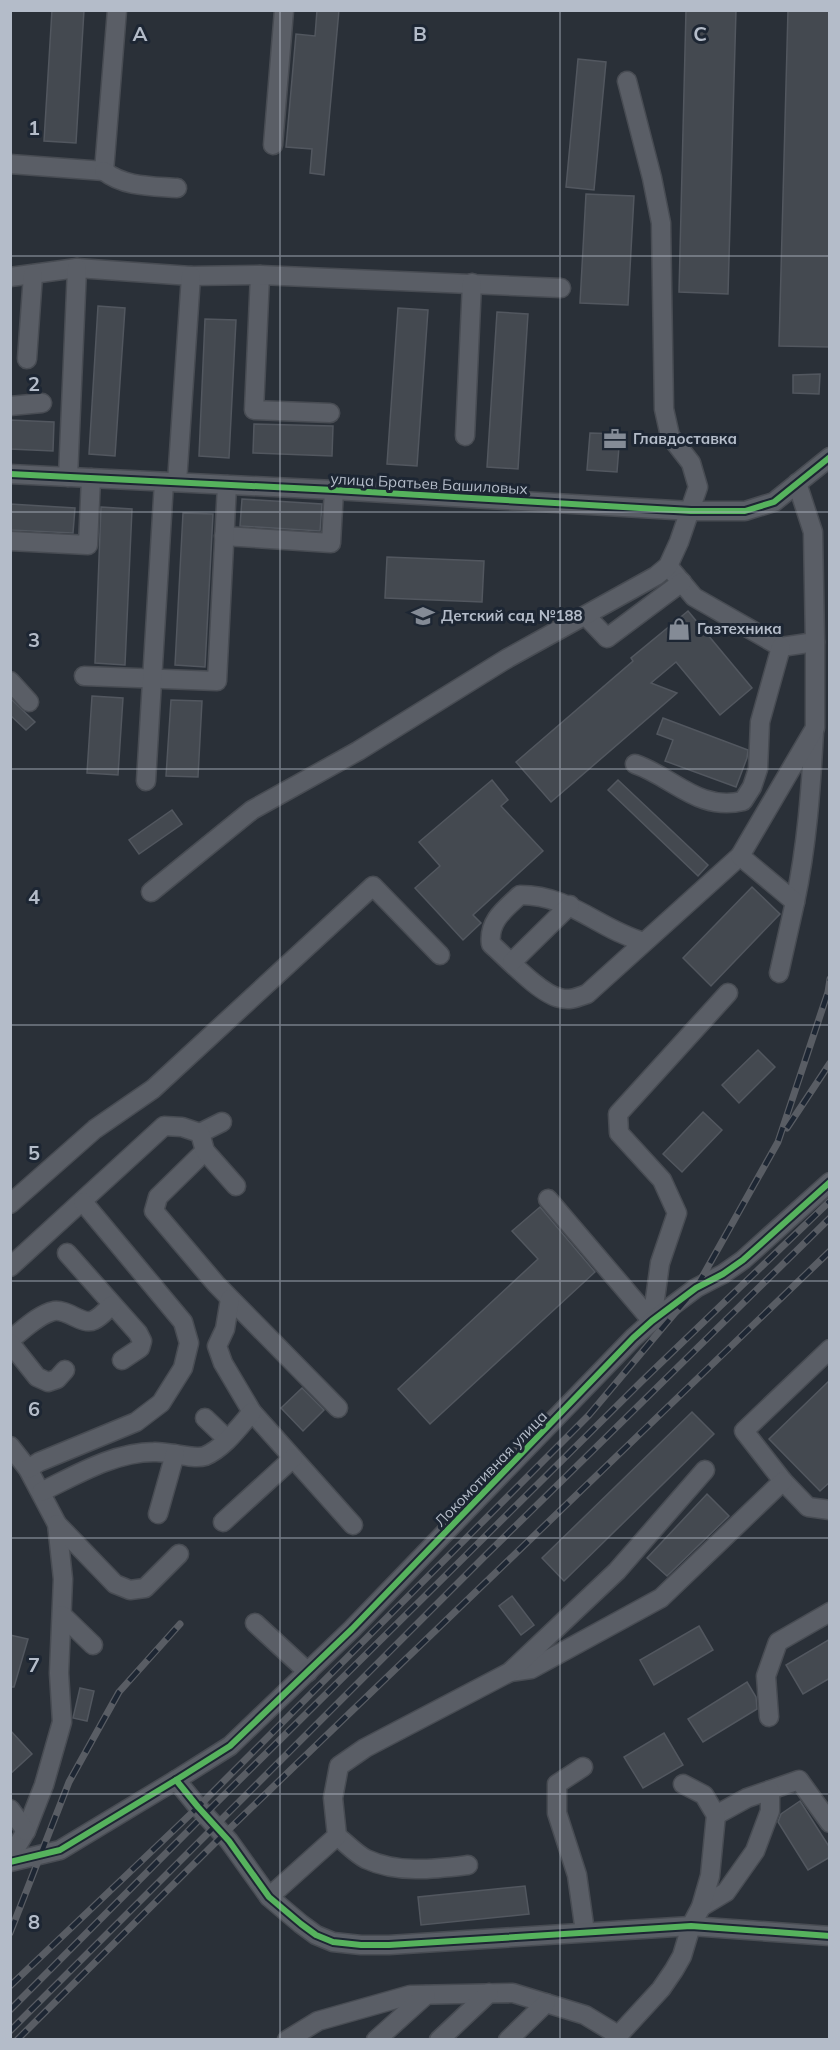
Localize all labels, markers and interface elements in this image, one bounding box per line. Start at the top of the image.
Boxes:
text: A [133,21,148,46]
text: B [413,21,427,46]
text: C [693,21,707,46]
text: 1 [28,115,40,140]
text: 2 [28,371,40,396]
office icon: Главдоставка [602,426,628,452]
place label: Главдоставка [633,429,737,448]
street label: улица Братьев Башиловых [330,469,528,498]
school or university icon: Детский сад №188 [410,603,436,629]
place label: Детский сад №188 [441,606,582,625]
shop icon: Газтехника [666,616,692,642]
place label: Газтехника [697,619,782,638]
text: 3 [28,627,40,652]
text: 4 [28,884,40,909]
text: 5 [28,1140,40,1165]
text: 6 [28,1396,40,1421]
street label: Локомотивная улица [430,1407,551,1531]
text: 7 [28,1652,40,1677]
text: 8 [28,1909,40,1934]

